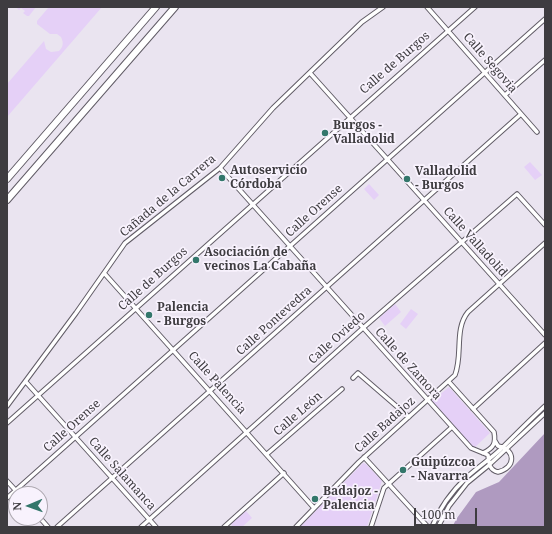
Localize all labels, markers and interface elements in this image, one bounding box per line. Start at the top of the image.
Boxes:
street label: Calle de Burgos [357,29,433,97]
street label: Calle Segovia [460,30,520,96]
place label: Burgos - Valladolid [333,119,395,147]
marker: Burgos - Valladolid [320,128,330,138]
street label: Cañada de la Carrera [117,152,219,240]
place label: Autoservicio Córdoba [230,164,307,192]
place label: Valladolid - Burgos [415,165,477,193]
marker: Autoservicio Córdoba [217,173,227,183]
marker: Valladolid - Burgos [402,174,412,184]
street label: Calle Orense [283,182,345,240]
street label: Calle Valladolid [440,204,510,280]
street label: Calle de Burgos [116,244,190,314]
place label: Asociación de vecinos La Cabaña [204,246,317,274]
marker: Asociación de vecinos La Cabaña [191,255,201,265]
street label: Calle Pontevedra [233,283,315,359]
place label: Palencia - Burgos [157,301,209,329]
street label: Calle Oviedo [306,309,368,367]
marker: Palencia - Burgos [144,310,154,320]
street label: Calle de Zamora [372,325,444,403]
street label: Calle Palencia [185,349,249,417]
street label: Calle León [271,389,325,439]
street label: Calle Badajoz [352,394,418,456]
street label: Calle Orense [41,397,103,455]
street label: Calle Salamanca [85,434,159,514]
place label: Guipúzcoa - Navarra [411,456,475,484]
marker: Guipúzcoa - Navarra [398,465,408,475]
place label: Badajoz - Palencia [323,485,378,513]
north arrow [8,486,48,526]
marker: Badajoz - Palencia [310,494,320,504]
scale bar [416,500,479,526]
text: N [9,502,24,511]
text: 100 m [421,506,456,523]

